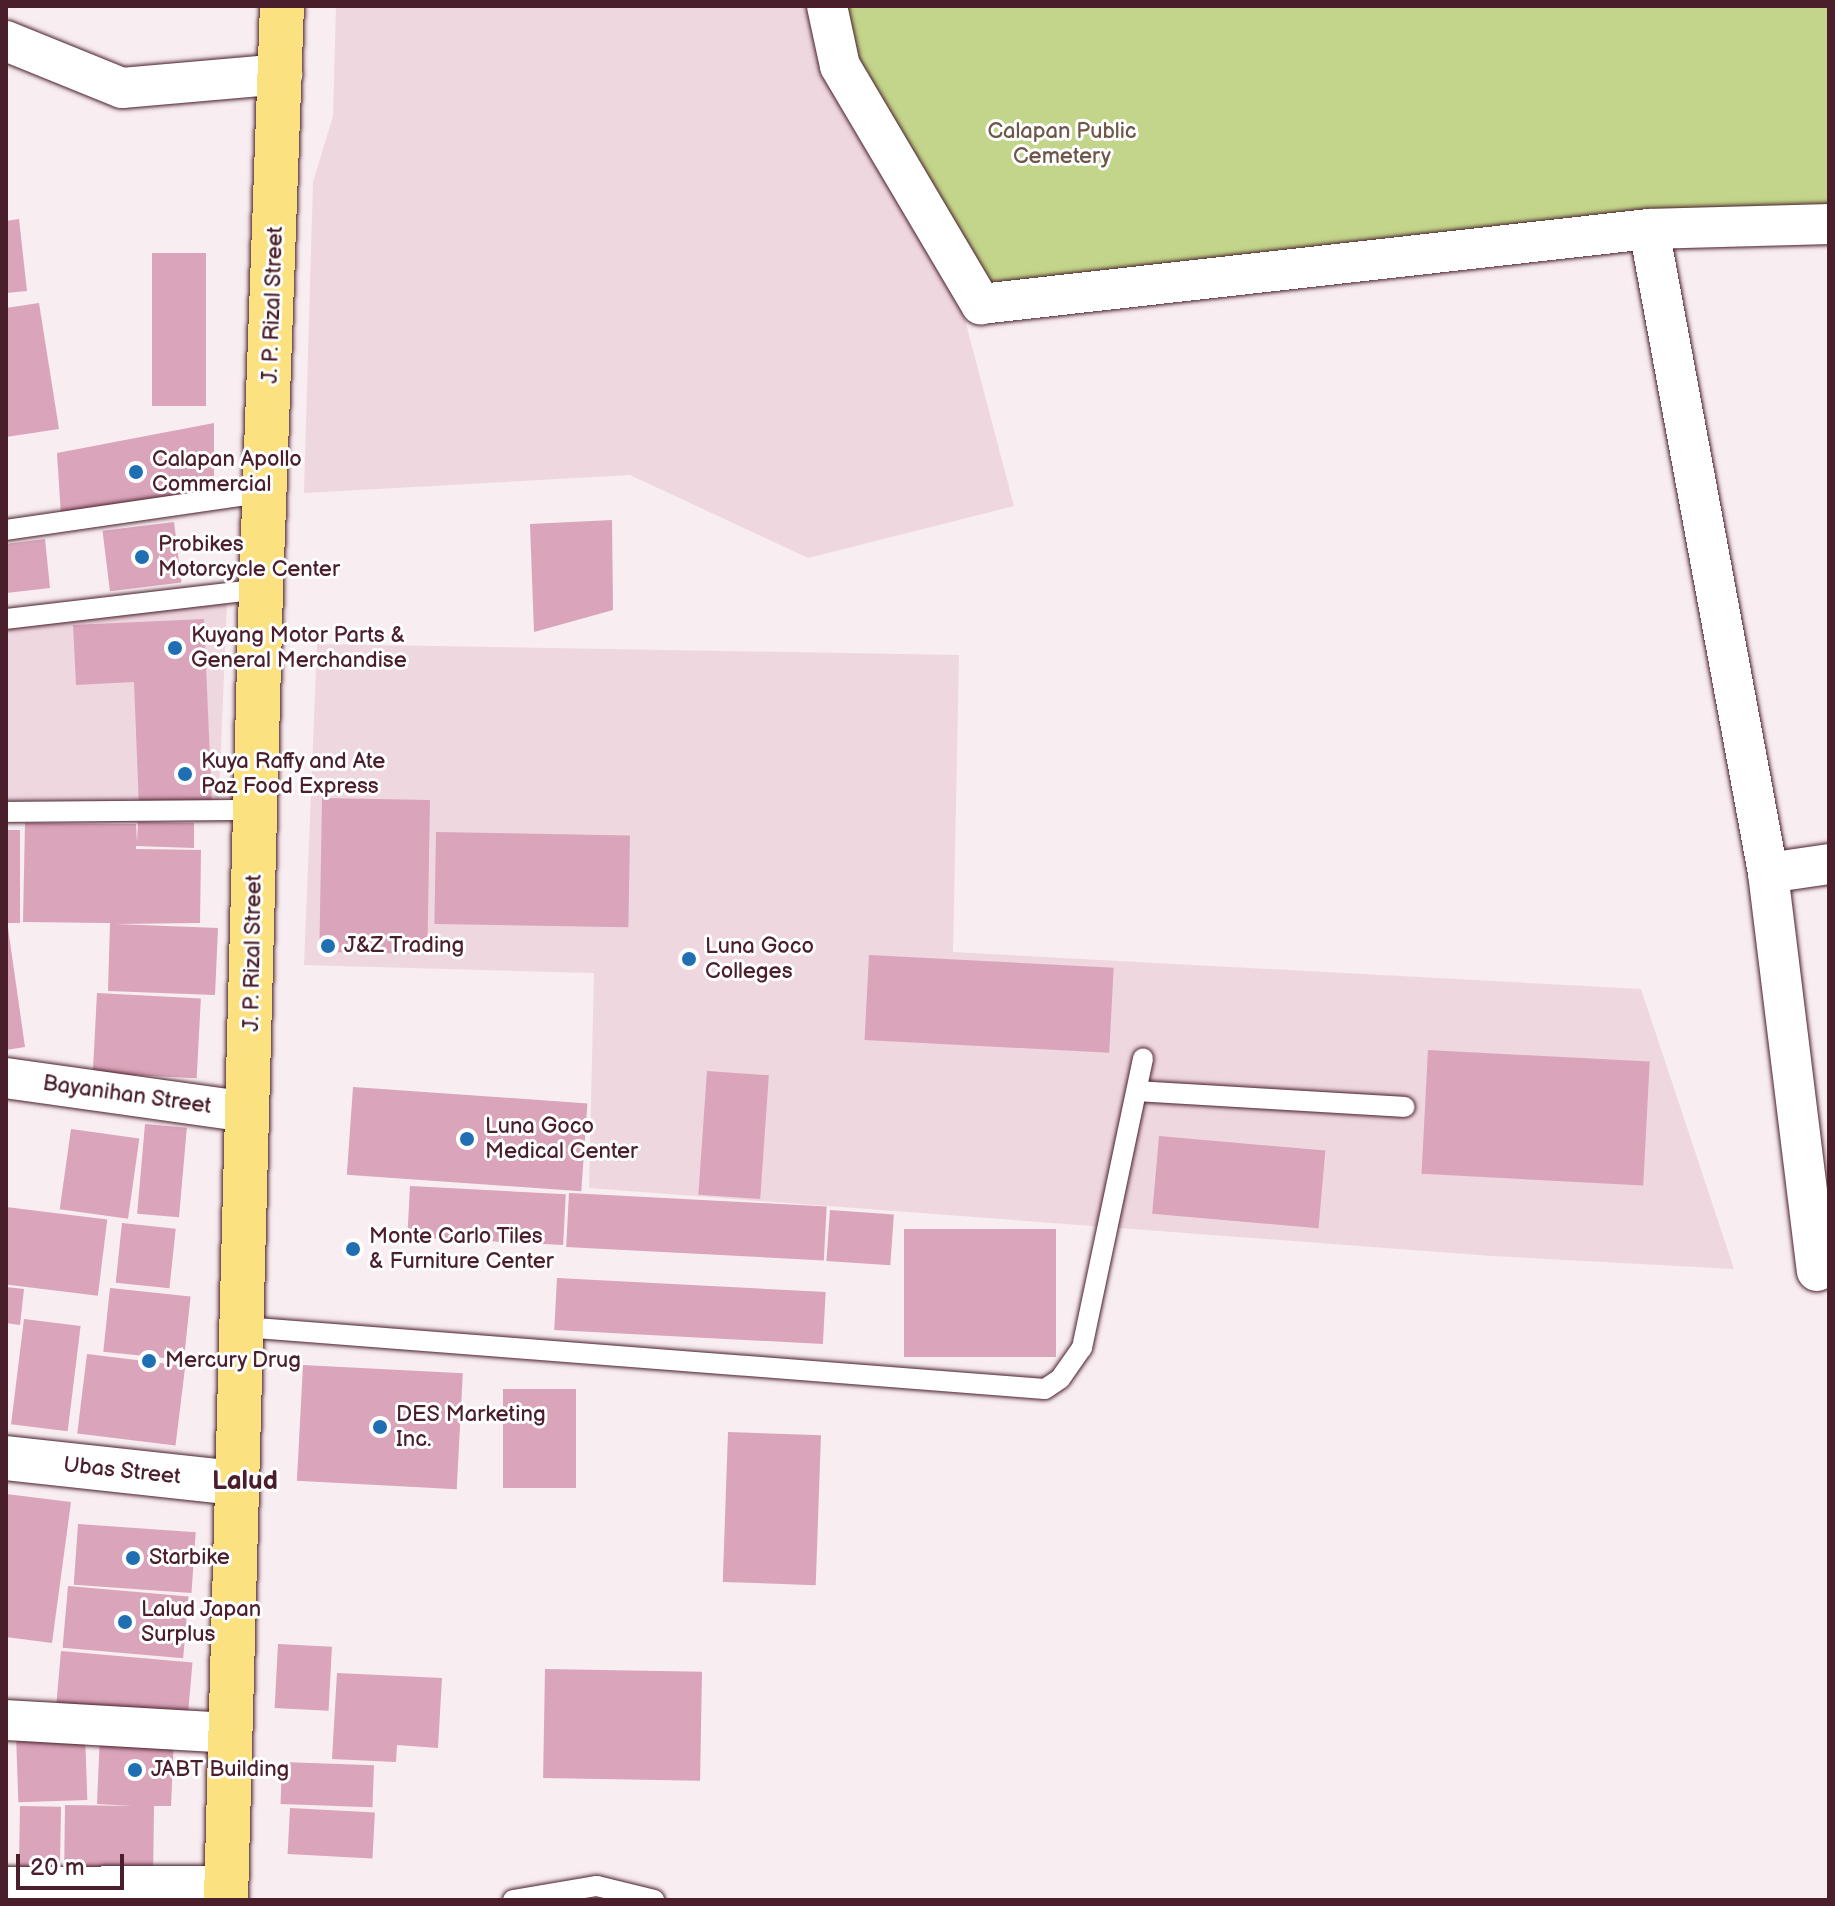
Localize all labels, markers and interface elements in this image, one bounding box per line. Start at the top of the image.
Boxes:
park label: Calapan Public Cemetery [987,118,1137,170]
street label: J. P. Rizal Street [257,226,289,384]
place label: Calapan Apollo Commercial [152,446,302,498]
marker: Calapan Apollo Commercial [127,463,145,481]
place label: Probikes Motorcycle Center [158,531,340,582]
marker: Probikes Motorcycle Center [133,548,151,566]
place label: Kuyang Motor Parts & General Merchandise [191,622,407,674]
marker: Kuyang Motor Parts & General Merchandise [166,639,184,657]
place label: Kuya Raffy and Ate Paz Food Express [201,748,387,800]
marker: Kuya Raffy and Ate Paz Food Express [176,765,194,783]
street label: J. P. Rizal Street [238,874,268,1032]
place label: J&Z Trading [344,933,465,959]
place label: Luna Goco Colleges [705,933,814,984]
marker: J&Z Trading [319,937,337,955]
marker: Luna Goco Colleges [680,950,698,968]
street label: Bayanihan Street [41,1070,213,1120]
place label: Luna Goco Medical Center [485,1113,638,1164]
marker: Luna Goco Medical Center [456,1128,478,1150]
place label: Monte Carlo Tiles & Furniture Center [369,1223,554,1274]
marker: Monte Carlo Tiles & Furniture Center [344,1240,362,1258]
place label: Mercury Drug [165,1348,302,1374]
marker: Mercury Drug [140,1352,158,1370]
place label: DES Marketing Inc. [396,1401,546,1452]
marker: DES Marketing Inc. [371,1418,389,1436]
street label: Ubas Street [62,1452,182,1490]
district label: Lalud [212,1466,278,1498]
place label: Starbike [149,1545,230,1571]
marker: Starbike [124,1549,142,1567]
place label: Lalud Japan Surplus [141,1596,262,1648]
marker: Lalud Japan Surplus [116,1613,134,1631]
place label: JABT Building [151,1757,289,1783]
marker: JABT Building [126,1761,144,1779]
scale bar [20,1838,128,1888]
text: 20 m [30,1853,85,1882]

